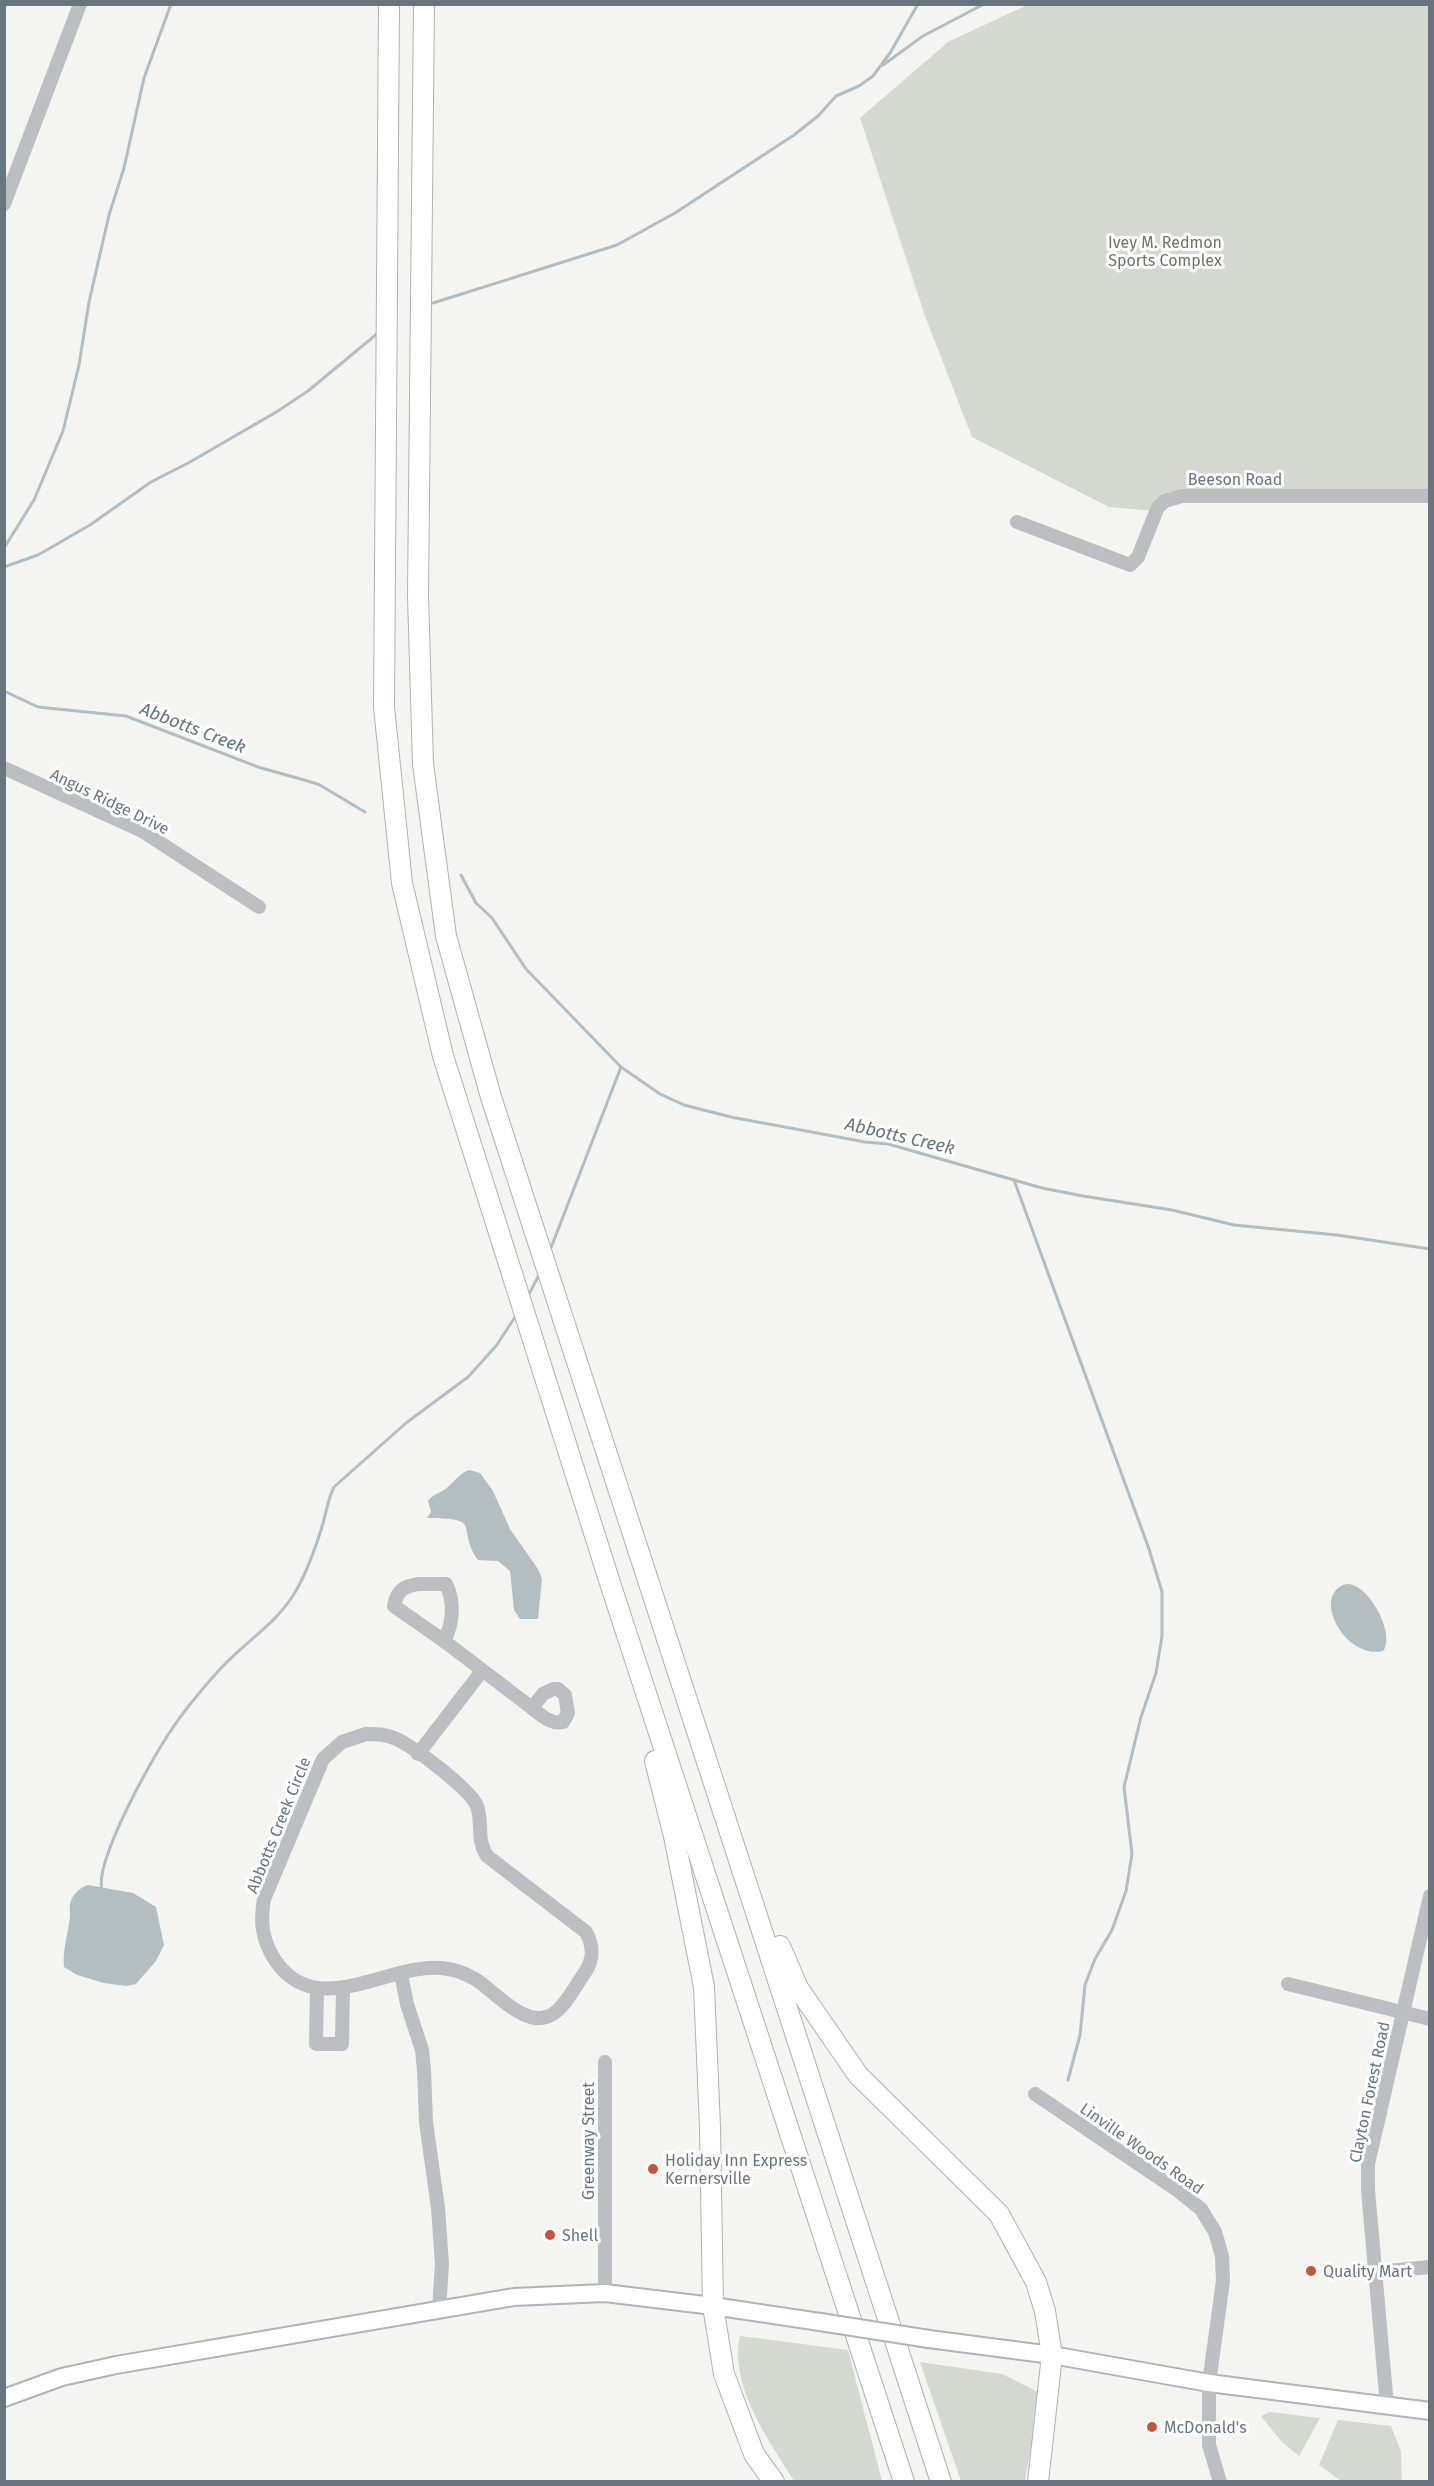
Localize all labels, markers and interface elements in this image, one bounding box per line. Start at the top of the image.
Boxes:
park label: Ivey M. Redmon Sports Complex [1108,233,1222,270]
street label: Beeson Road [1188,470,1282,489]
water label: Abbotts Creek [136,697,249,758]
street label: Angus Ridge Drive [47,764,172,838]
water label: Abbotts Creek [842,1113,957,1159]
street label: Abbotts Creek Circle [242,1754,314,1896]
street label: Clayton Forest Road [1345,2020,1394,2164]
street label: Greenway Street [579,2082,598,2200]
street label: Linville Woods Road [1076,2099,1207,2198]
place label: Holiday Inn Express Kernersville [665,2151,807,2188]
marker: Holiday Inn Express Kernersville [646,2162,660,2176]
place label: Shell [562,2226,599,2245]
marker: Shell [543,2228,557,2242]
place label: Quality Mart [1323,2262,1412,2281]
marker: Quality Mart [1304,2264,1318,2278]
place label: McDonald's [1164,2418,1247,2437]
marker: McDonald's [1145,2420,1159,2434]

